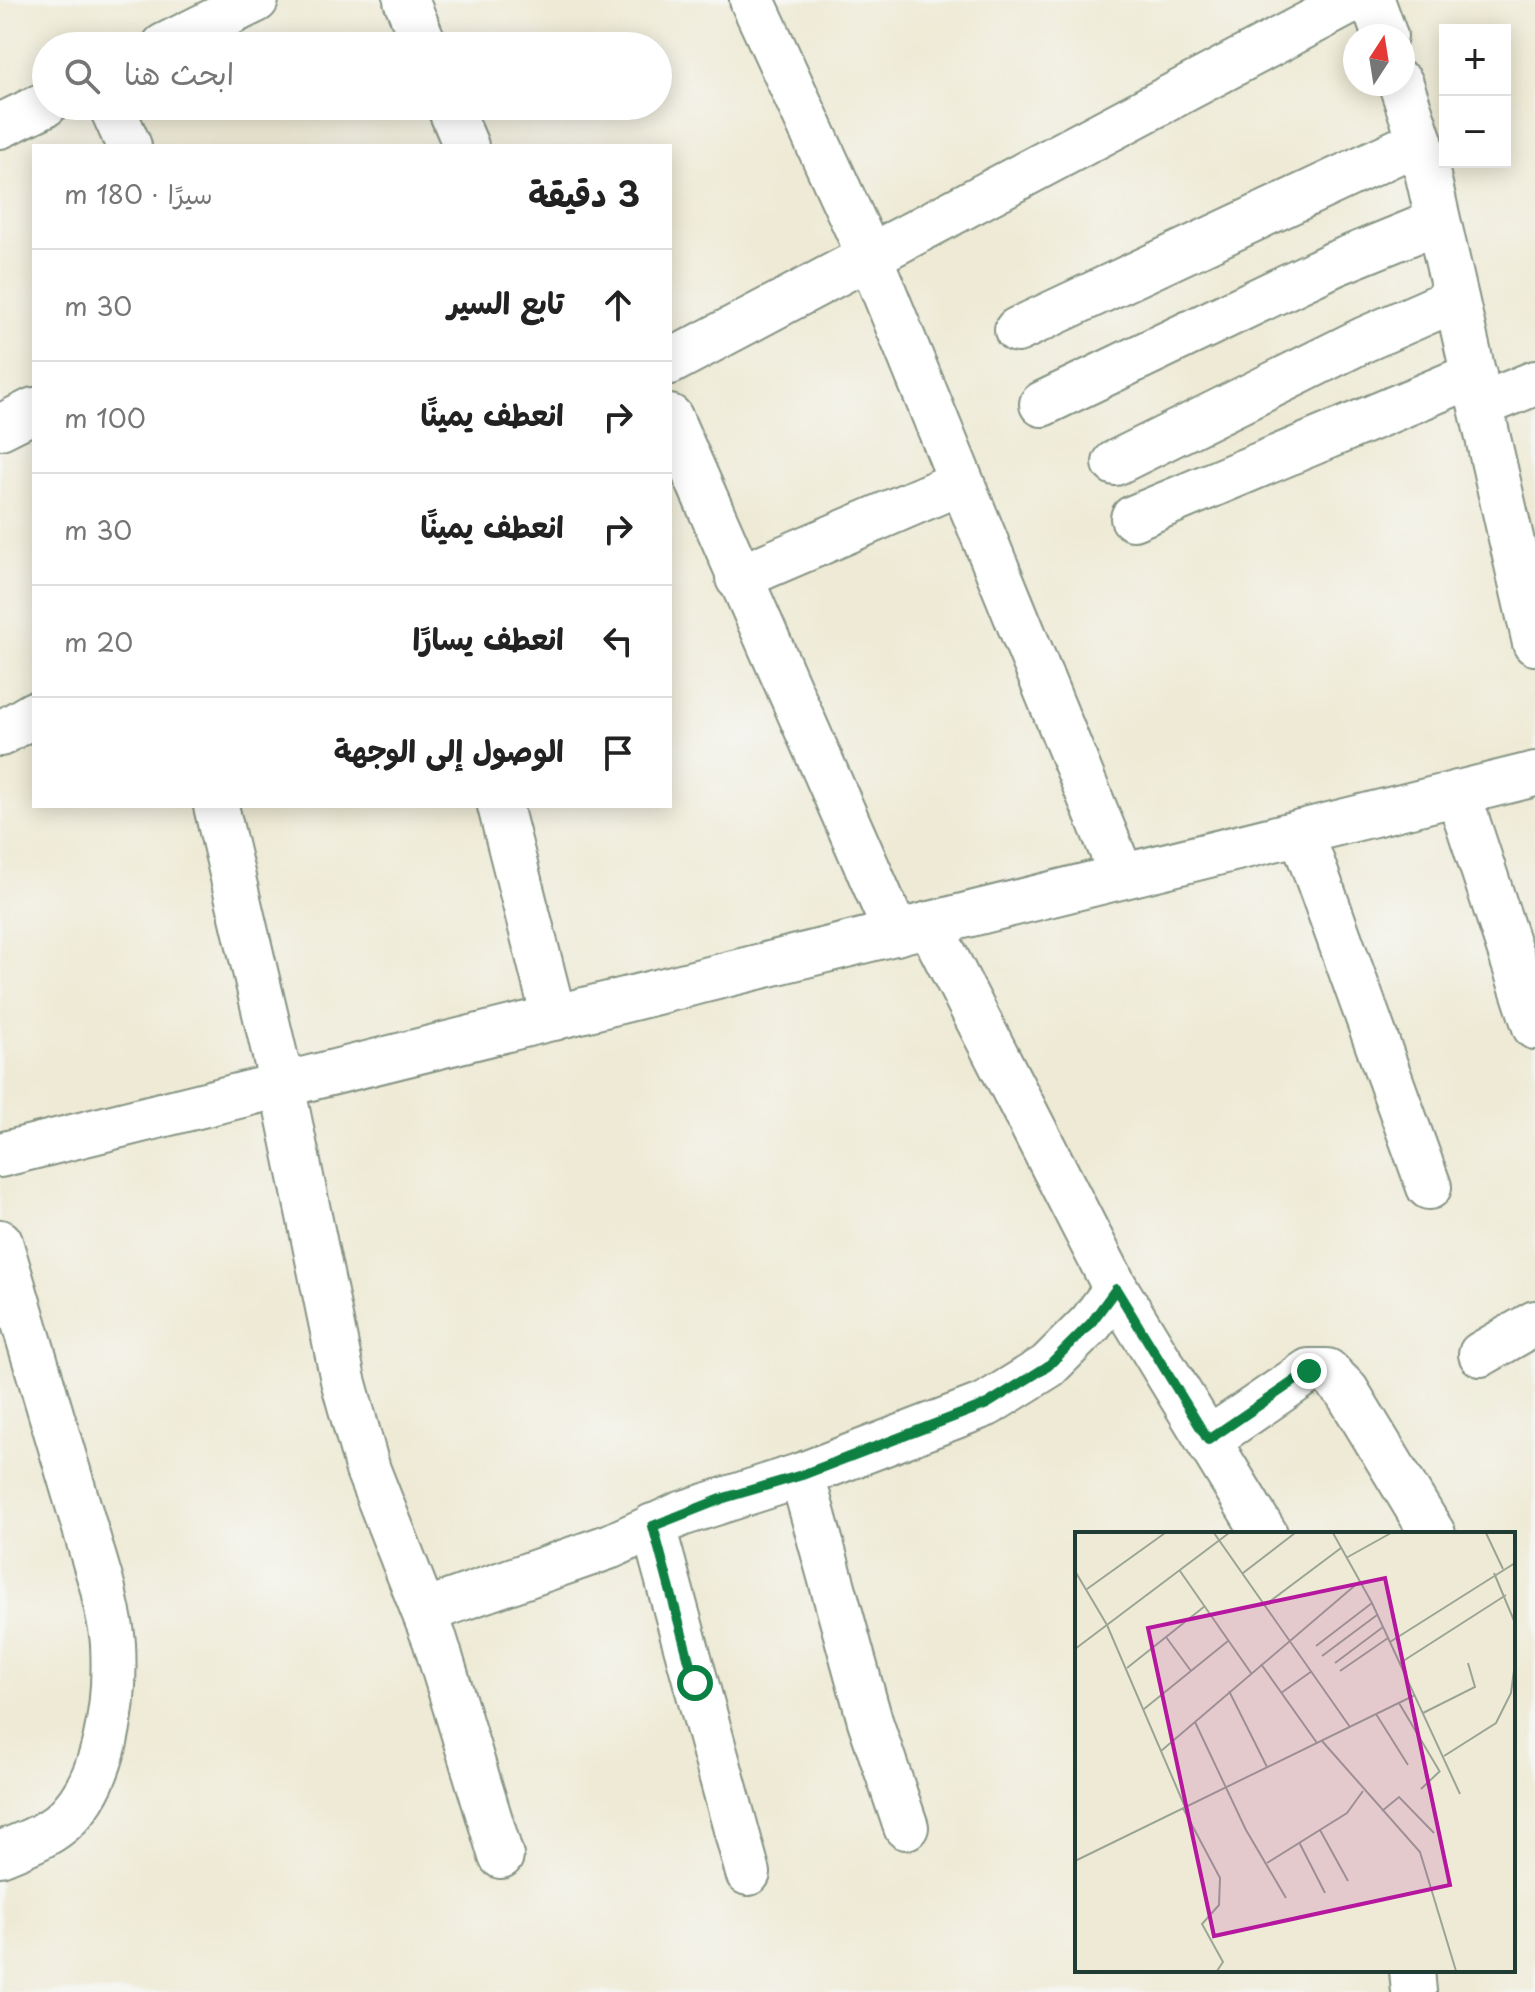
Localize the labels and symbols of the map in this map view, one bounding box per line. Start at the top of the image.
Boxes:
north arrow [1343,24,1415,96]
route end [1291,1353,1327,1389]
inset map [1075,1532,1515,1972]
route start [677,1665,713,1701]

